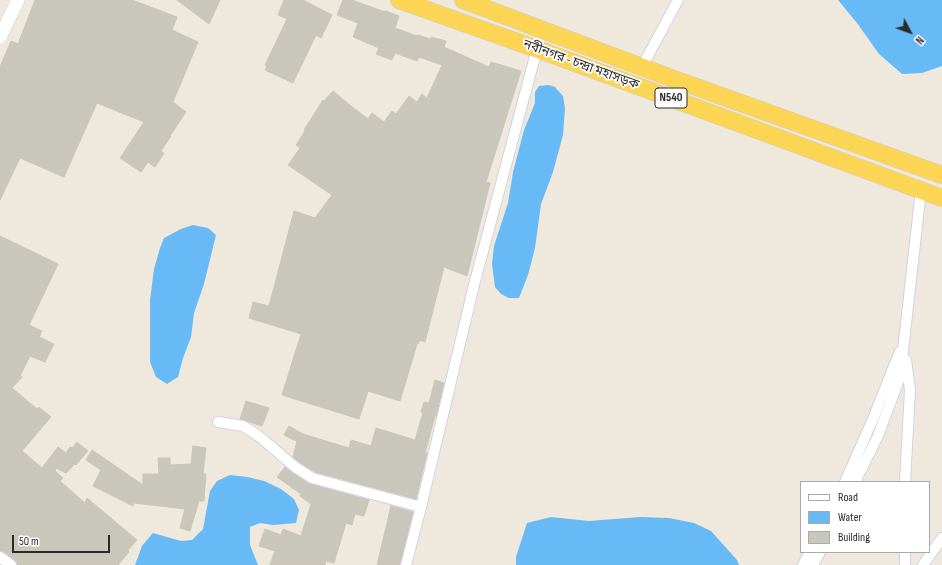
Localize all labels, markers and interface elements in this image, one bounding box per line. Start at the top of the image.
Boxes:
north arrow [890,12,930,52]
text: N [913,34,926,47]
street label: নবীনগর - চন্দ্রা মহাসড়ক [521,37,641,93]
road number: N540 [655,88,687,108]
legend [800,481,930,553]
text: Road [838,490,858,505]
text: Water [838,510,862,525]
scale bar [14,527,112,553]
text: Building [838,530,870,545]
text: 50 m [19,534,39,549]

